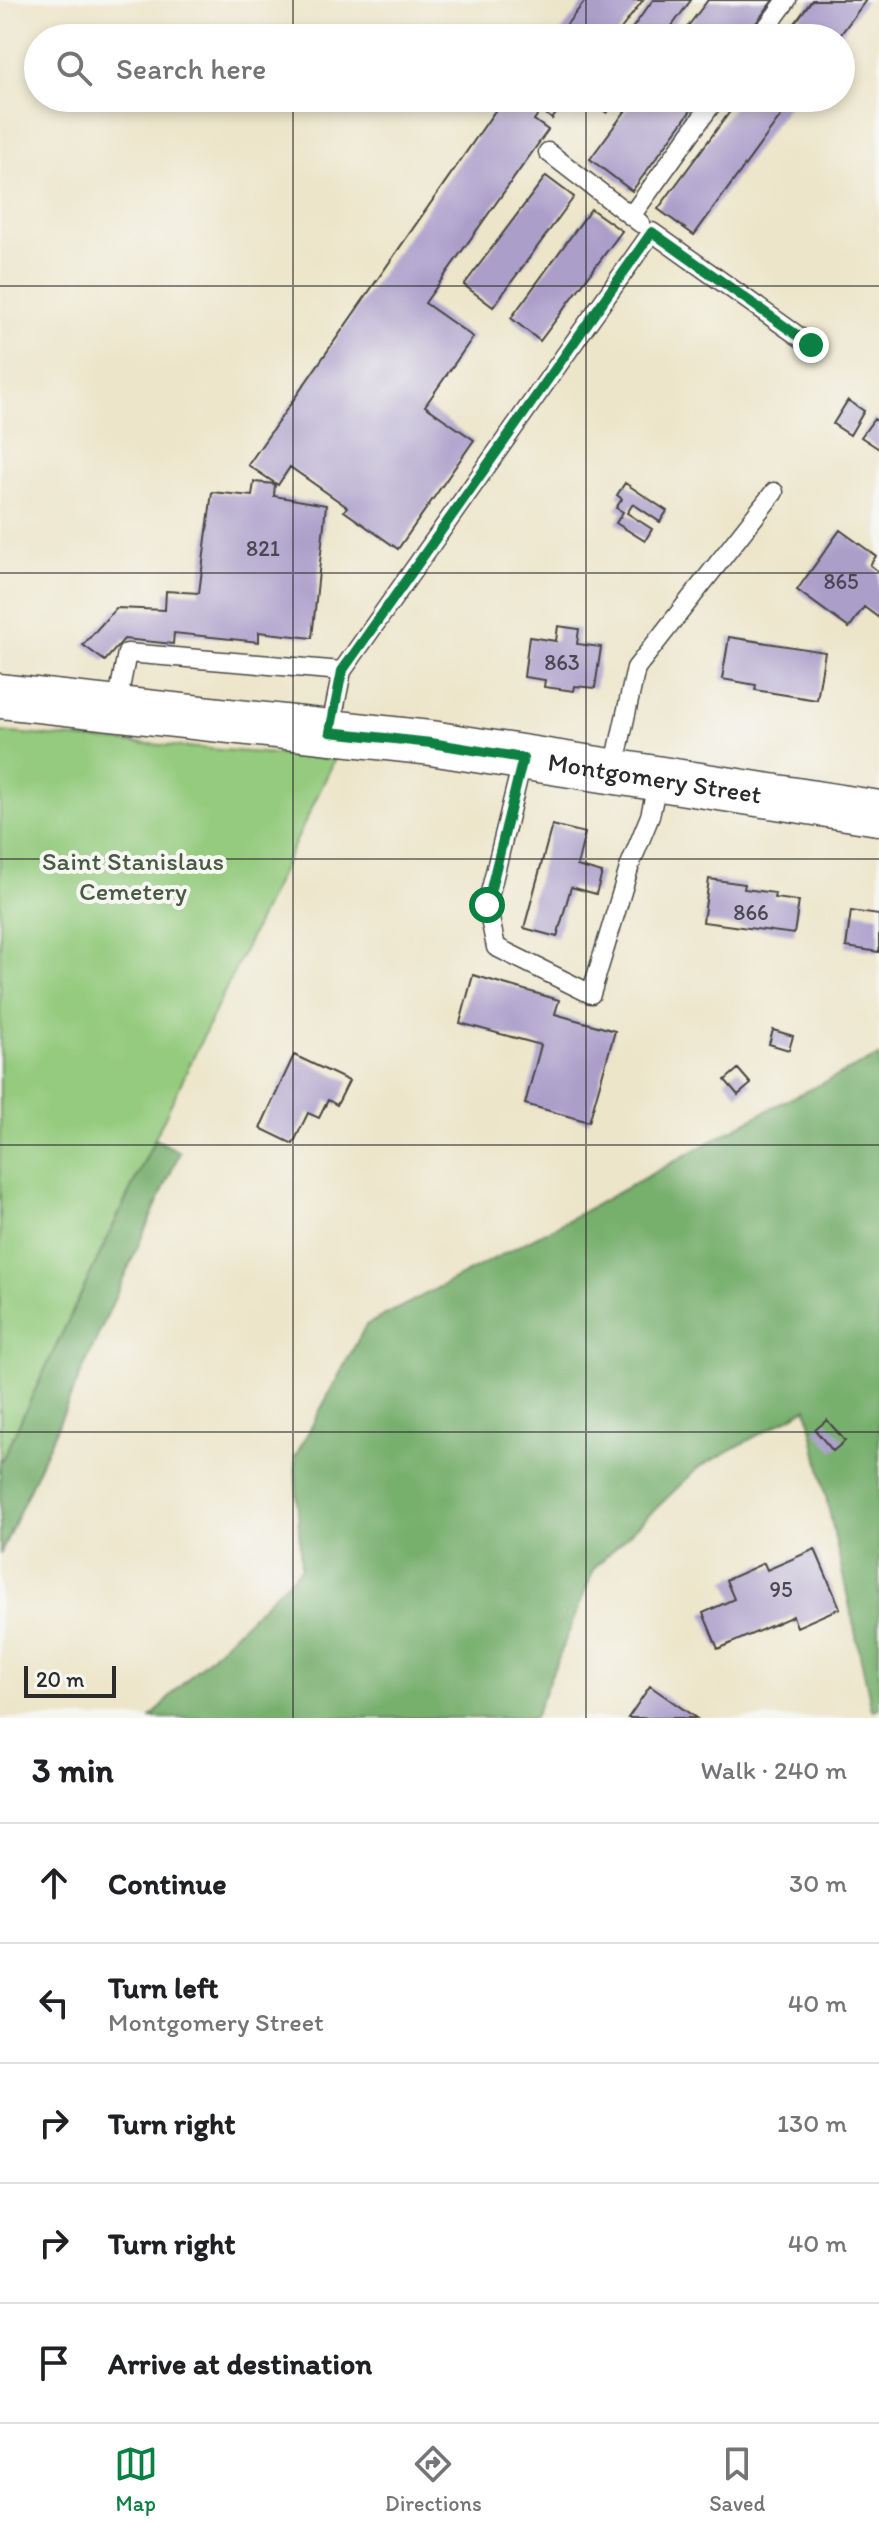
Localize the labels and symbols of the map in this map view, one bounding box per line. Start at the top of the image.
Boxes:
route end [793,327,829,363]
house number: 821 [246,535,280,562]
house number: 865 [823,568,859,595]
house number: 863 [544,649,580,676]
street label: Montgomery Street [546,745,764,810]
park label: Saint Stanislaus Cemetery [42,845,224,907]
route start [469,887,505,923]
house number: 866 [733,899,769,926]
house number: 95 [769,1576,793,1603]
scale bar [24,1662,116,1698]

